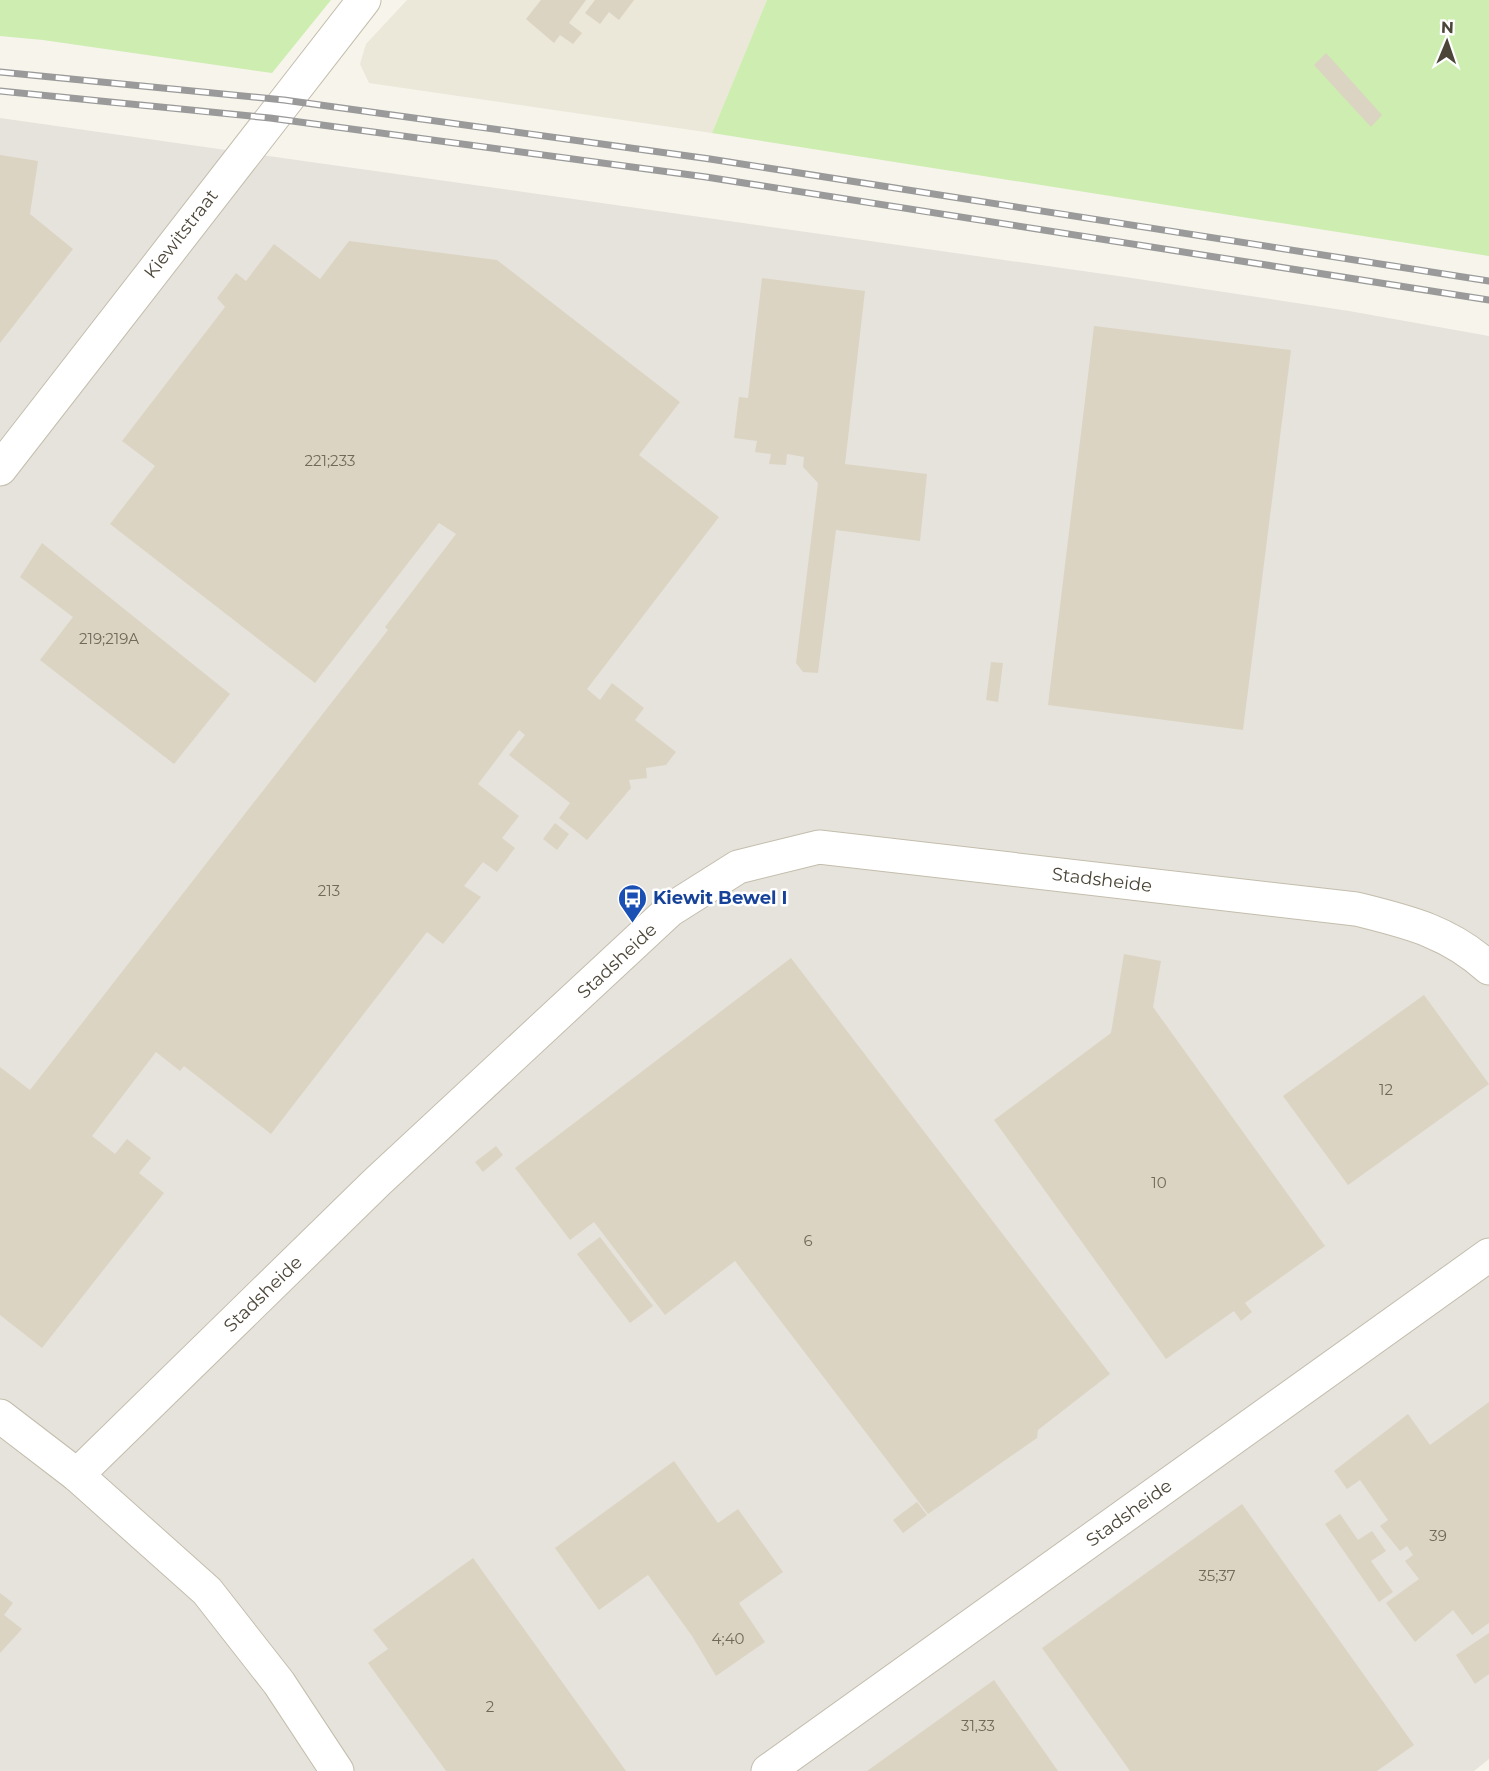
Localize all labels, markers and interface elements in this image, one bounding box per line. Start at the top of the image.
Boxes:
north arrow [1417,12,1477,72]
text: N [1441,18,1454,37]
street label: Kiewitstraat [139,185,223,283]
house number: 221;233 [304,451,356,470]
house number: 219;219A [79,629,139,648]
street label: Stadsheide [1051,863,1153,897]
house number: 213 [318,881,340,900]
bus stop icon: Kiewit Bewel I [616,882,648,924]
place label: Kiewit Bewel I [653,887,787,909]
street label: Stadsheide [573,919,661,1003]
house number: 12 [1379,1080,1393,1099]
house number: 10 [1151,1173,1167,1192]
house number: 6 [803,1231,813,1250]
street label: Stadsheide [219,1251,307,1337]
street label: Stadsheide [1082,1474,1176,1551]
house number: 39 [1429,1526,1447,1545]
house number: 35;37 [1198,1566,1236,1585]
house number: 4;40 [711,1629,745,1648]
house number: 2 [486,1697,494,1716]
house number: 31,33 [961,1716,995,1735]

